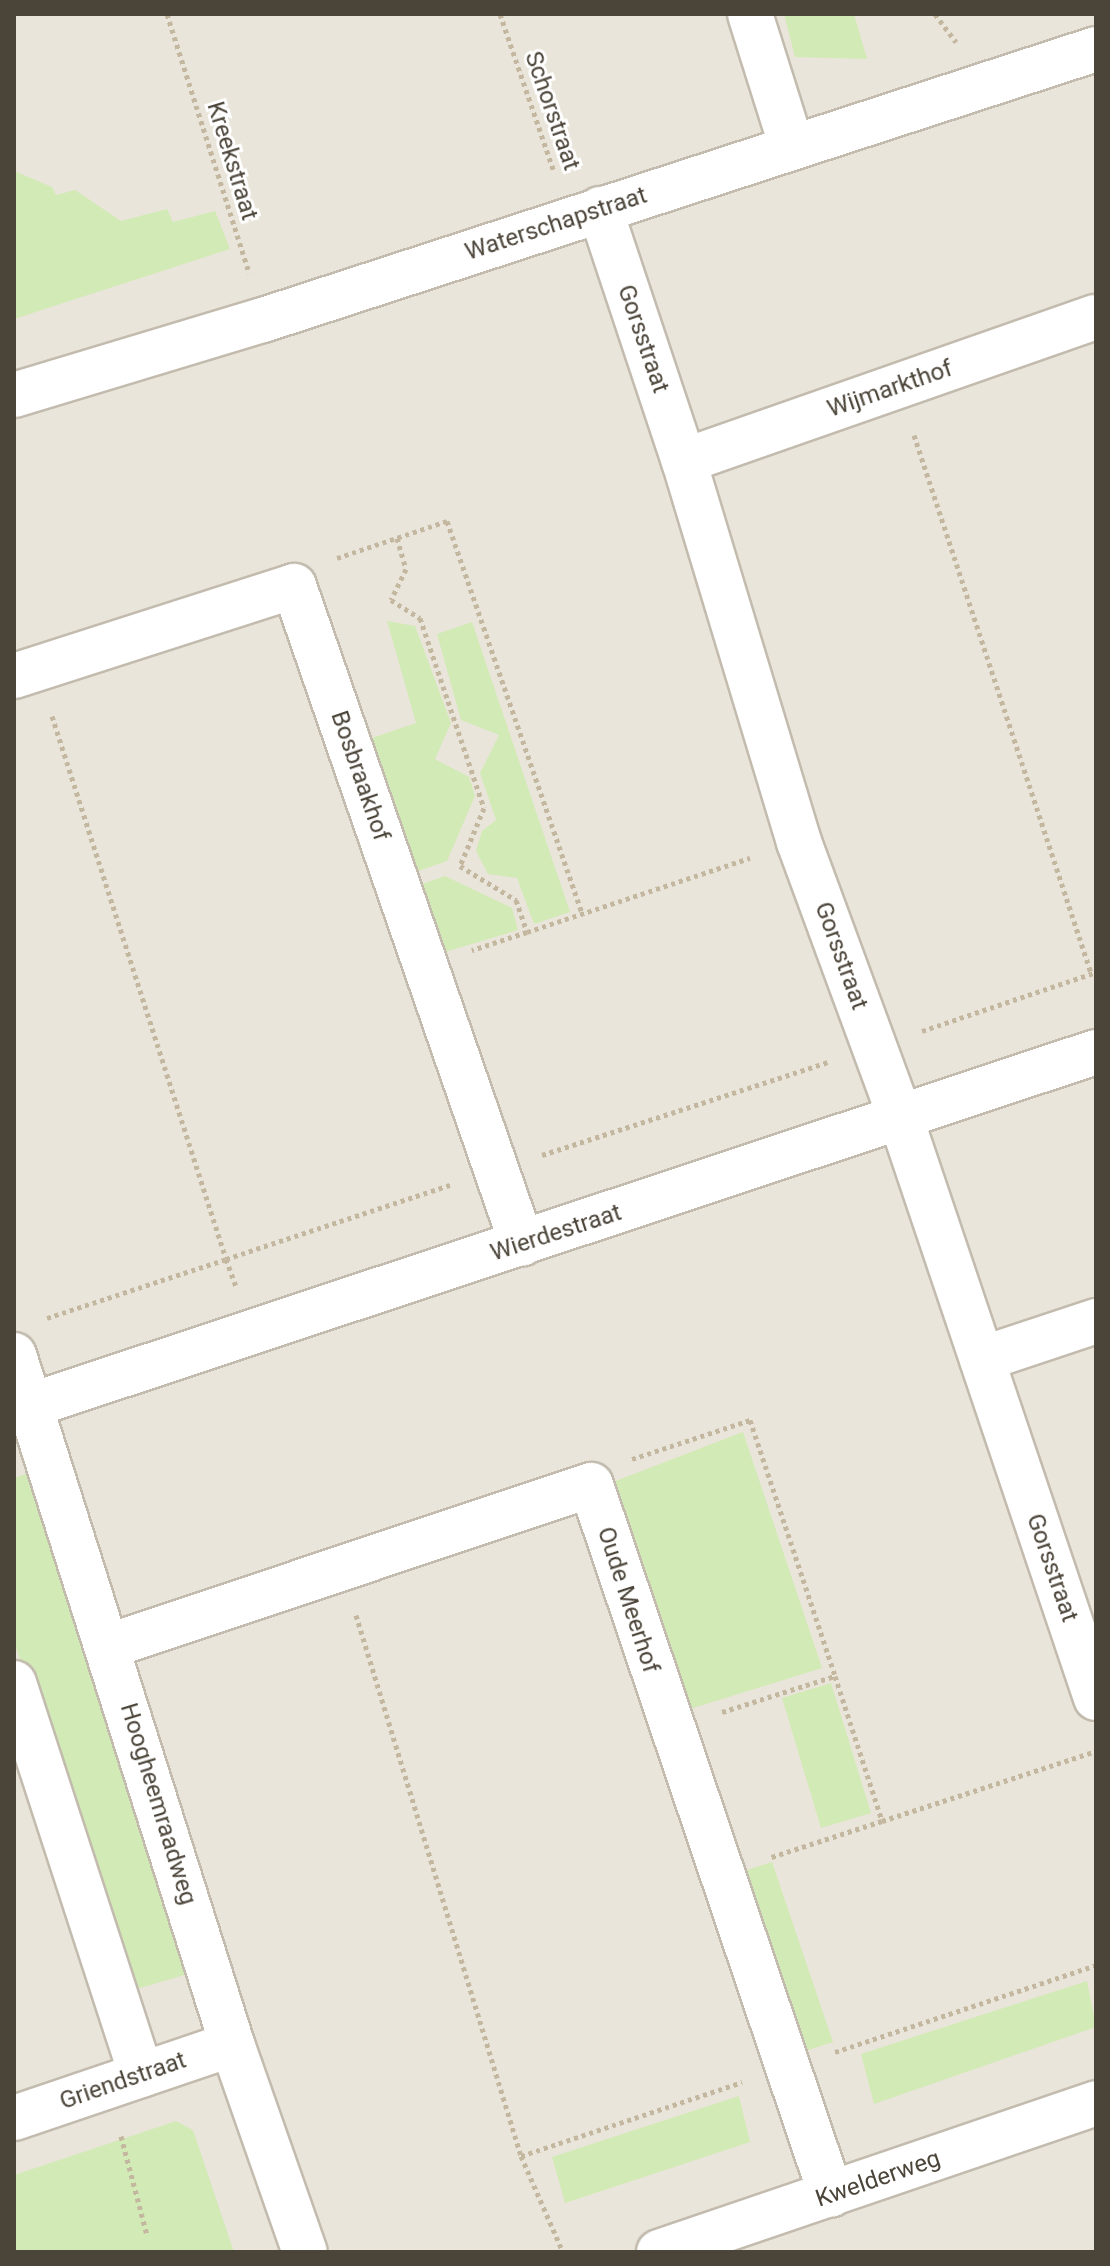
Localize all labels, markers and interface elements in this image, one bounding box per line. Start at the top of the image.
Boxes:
street label: Schorstraat [518,48,586,174]
street label: Kreekstraat [200,98,264,224]
street label: Waterschapstraat [462,181,650,267]
street label: Gorsstraat [611,281,675,397]
street label: Wijmarkthof [824,354,956,424]
street label: Bosbraakhof [324,707,396,845]
street label: Gorsstraat [808,898,874,1014]
street label: Wierdestraat [487,1198,625,1268]
street label: Gorsstraat [1020,1510,1084,1626]
street label: Oude Meerhof [591,1523,665,1677]
street label: Hoogheemraadweg [114,1700,202,1908]
street label: Griendstraat [56,2046,190,2116]
street label: Kwelderweg [812,2144,944,2214]

